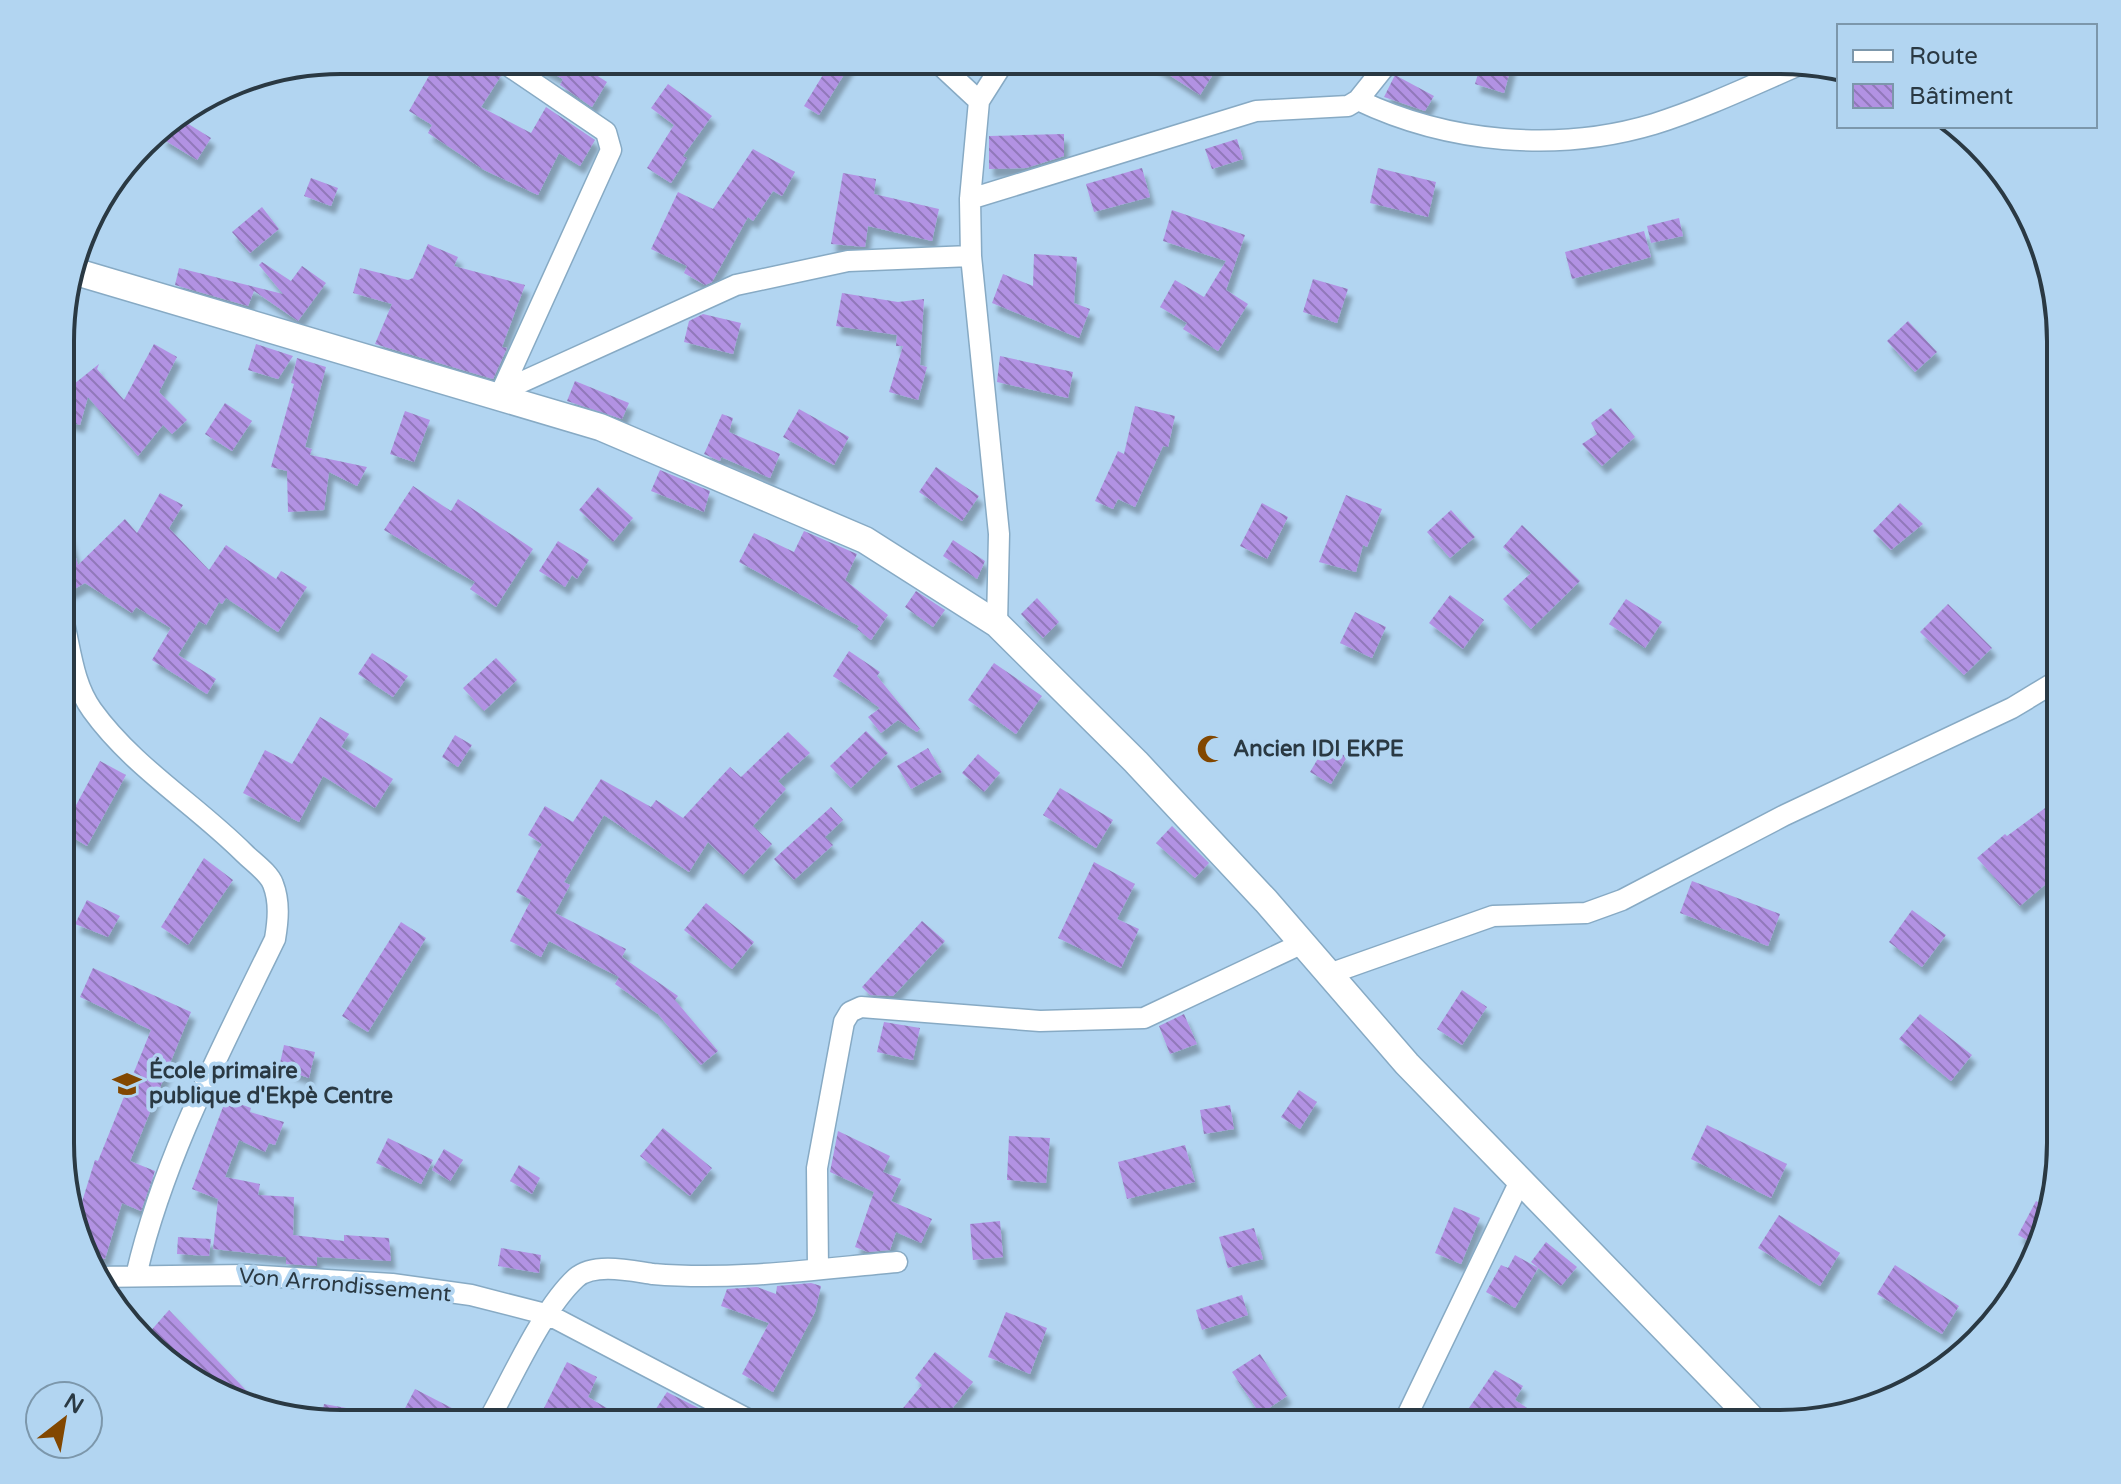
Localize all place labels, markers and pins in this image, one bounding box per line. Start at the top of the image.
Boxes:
mosque icon: Ancien IDI EKPE [1196,734,1226,764]
place label: Ancien IDI EKPE [1233,736,1404,762]
place label: École primaire publique d'Ekpè Centre [149,1057,393,1109]
school or university icon: École primaire publique d'Ekpè Centre [112,1069,142,1099]

